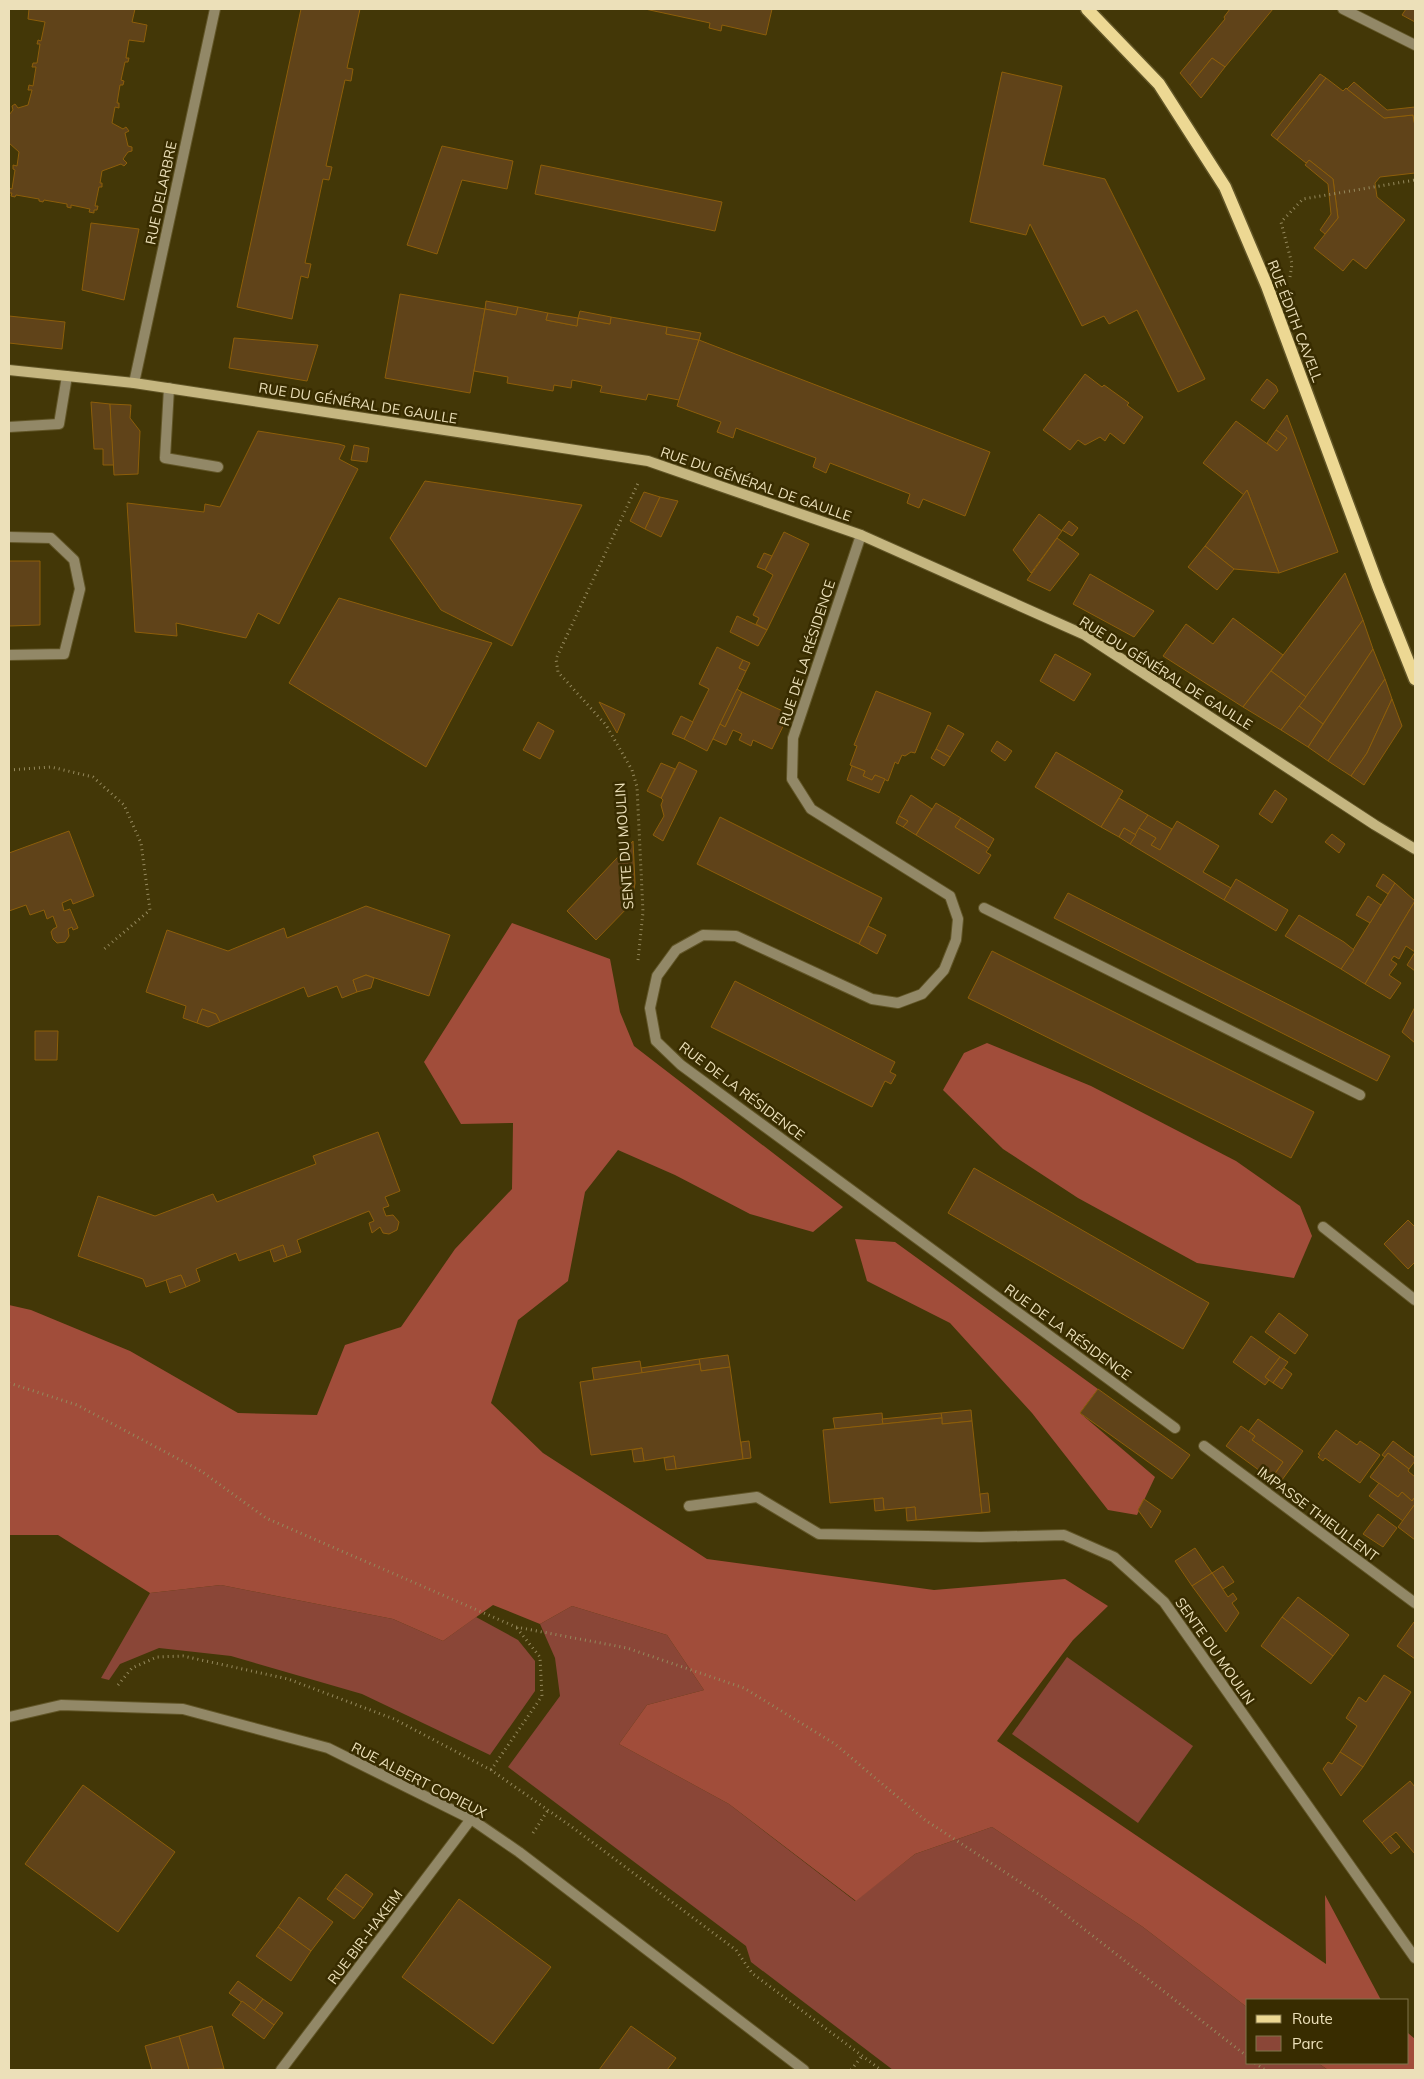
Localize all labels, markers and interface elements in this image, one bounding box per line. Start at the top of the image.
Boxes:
street label: RUE DELARBRE [141,140,181,246]
street label: RUE ÉDITH CAVELL [1263,258,1327,385]
street label: RUE DU GÉNÉRAL DE GAULLE [257,378,459,428]
street label: RUE DU GÉNÉRAL DE GAULLE [658,443,854,525]
street label: RUE DE LA RÉSIDENCE [775,578,839,728]
street label: RUE DU GÉNÉRAL DE GAULLE [1076,612,1256,734]
street label: SENTE DU MOULIN [611,782,637,910]
street label: RUE DE LA RÉSIDENCE [676,1038,808,1144]
street label: RUE DE LA RÉSIDENCE [1001,1280,1135,1384]
street label: IMPASSE THIEULLENT [1254,1463,1383,1566]
street label: SENTE DU MOULIN [1171,1594,1259,1708]
street label: RUE ALBERT COPIEUX [348,1738,490,1822]
street label: RUE BIR-HAKEIM [323,1886,407,1988]
legend [1246,1999,1409,2064]
text: Route [1292,2009,1333,2028]
text: Parc [1292,2034,1323,2053]

